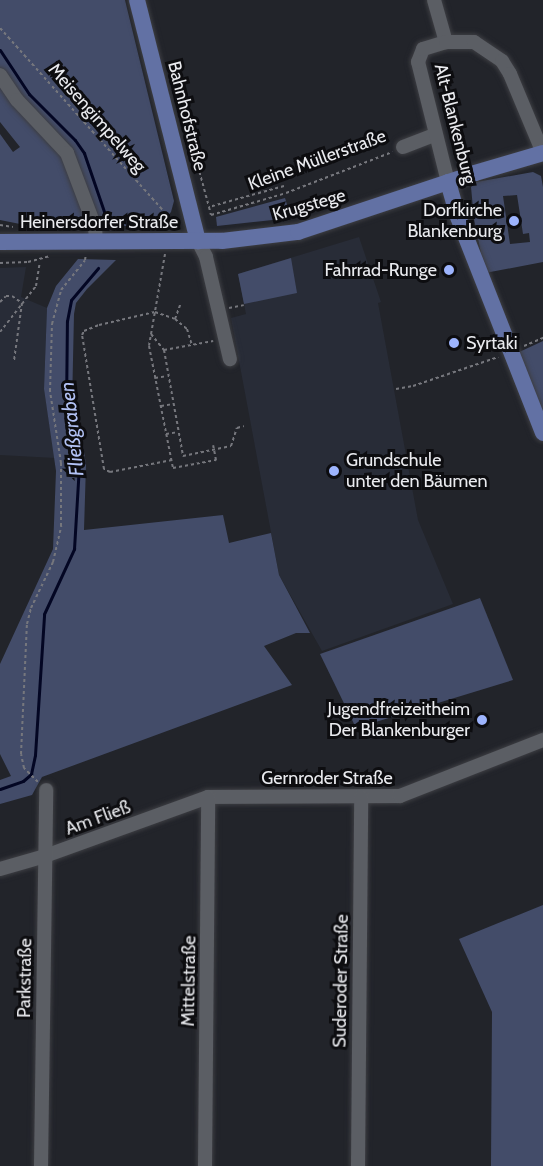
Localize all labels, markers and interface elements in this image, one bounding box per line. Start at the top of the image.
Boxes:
street label: Meisengimpelweg [44,59,150,177]
street label: Bahnhofstraße [163,59,211,173]
street label: Alt-Blankenburg [430,62,480,186]
street label: Kleine Müllerstraße [245,125,389,195]
street label: Krugstege [270,184,348,226]
place label: Dorfkirche Blankenburg [408,200,502,242]
street label: Heinersdorfer Straße [20,211,178,233]
marker: Dorfkirche Blankenburg [507,214,521,228]
place label: Fahrrad-Runge [324,259,437,281]
marker: Fahrrad-Runge [442,263,456,277]
place label: Syrtaki [466,332,518,354]
marker: Syrtaki [447,336,461,350]
water label: Fließgraben [55,381,89,477]
place label: Grundschule unter den Bäumen [346,450,487,492]
marker: Grundschule unter den Bäumen [327,464,341,478]
place label: Jugendfreizeitheim Der Blankenburger [328,699,470,742]
marker: Jugendfreizeitheim Der Blankenburger [475,713,489,727]
street label: Gernroder Straße [261,767,393,789]
street label: Am Fließ [62,796,134,840]
street label: Suderoder Straße [329,914,353,1048]
street label: Mittelstraße [177,935,201,1027]
street label: Parkstraße [14,938,36,1018]

